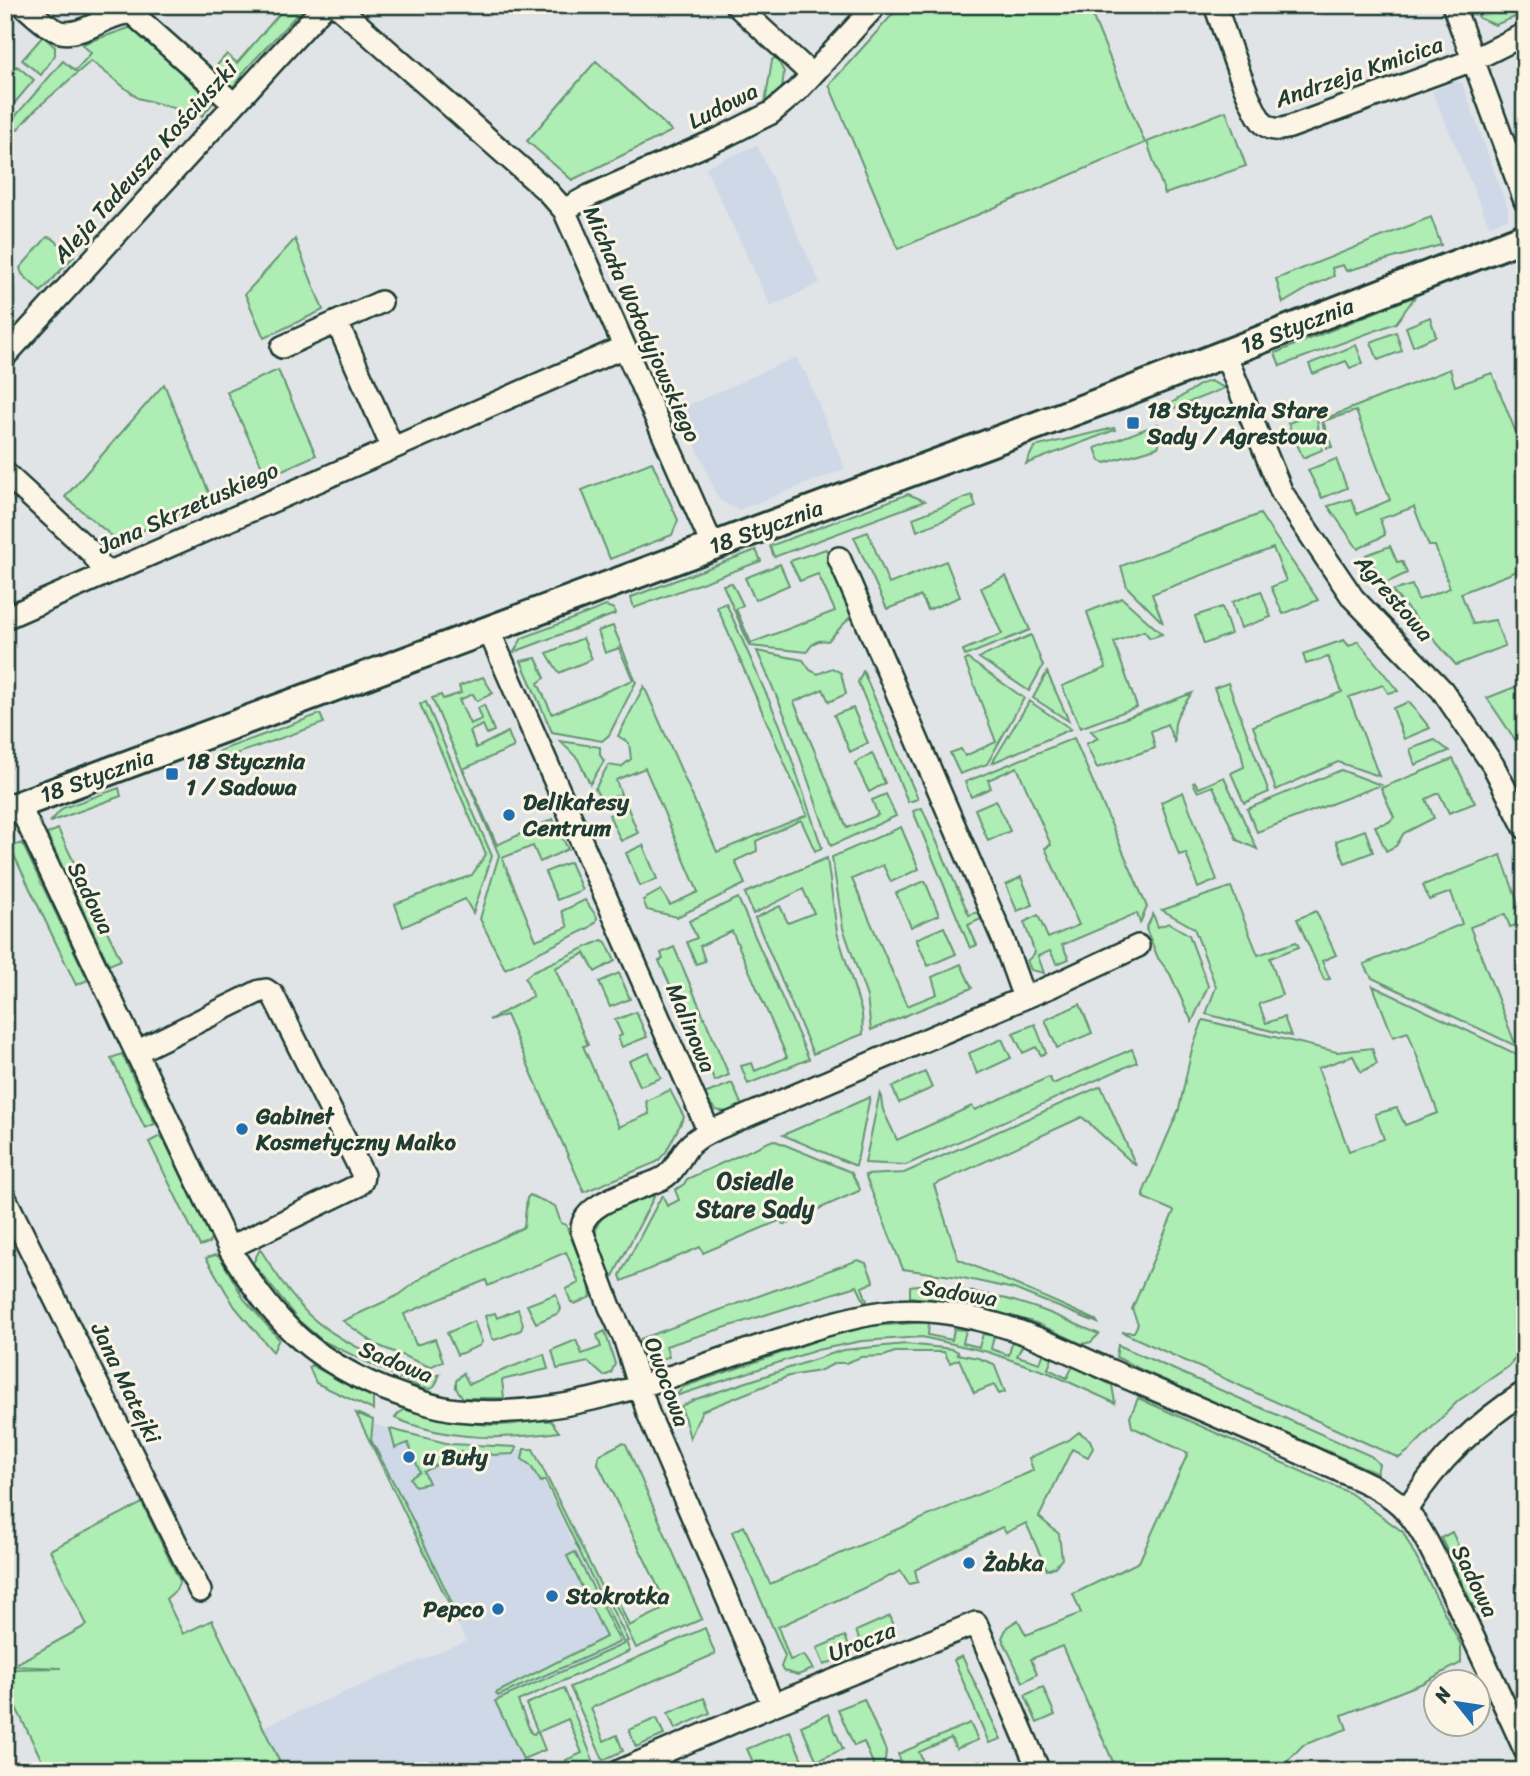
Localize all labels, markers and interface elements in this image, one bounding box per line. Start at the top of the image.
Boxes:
street label: Andrzeja Kmicica [1268,24,1449,120]
street label: Aleja Tadeusza Kościuszki [41,50,248,274]
street label: Ludowa [681,71,766,141]
street label: Michała Wołodyjowskiego [571,199,713,449]
street label: 18 Stycznia [1234,285,1360,366]
place label: 18 Stycznia Stare Sady / Agrestowa [1146,390,1329,457]
marker: 18 Stycznia Stare Sady / Agrestowa [1125,415,1141,431]
street label: Jana Skrzetuskiego [90,449,286,567]
street label: 18 Stycznia [703,487,829,567]
street label: Agrestowa [1343,544,1445,652]
street label: 18 Stycznia [34,736,160,816]
place label: 18 Stycznia 1 / Sadowa [186,741,306,808]
marker: 18 Stycznia 1 / Sadowa [164,766,180,782]
place label: Delikatesy Centrum [522,782,630,849]
marker: Delikatesy Centrum [501,807,517,823]
street label: Sadowa [56,854,127,942]
street label: Malinowa [654,977,728,1079]
place label: Gabinet Kosmetyczny Maiko [255,1096,457,1163]
marker: Gabinet Kosmetyczny Maiko [234,1121,250,1137]
district label: Osiedle Stare Sady [695,1160,815,1230]
street label: Sadowa [918,1267,1001,1319]
street label: Jana Matejki [79,1314,173,1451]
street label: Sadowa [353,1329,440,1396]
street label: Owocowa [632,1331,702,1433]
place label: u Buły [423,1437,489,1478]
marker: u Buły [401,1449,417,1465]
street label: Sadowa [1440,1537,1511,1625]
place label: Żabka [982,1543,1045,1584]
marker: Żabka [961,1555,977,1571]
place label: Stokrotka [565,1576,670,1617]
marker: Stokrotka [544,1588,560,1604]
place label: Pepco [423,1589,484,1630]
marker: Pepco [490,1601,506,1617]
street label: Urocza [822,1610,903,1674]
north arrow [1422,1668,1492,1738]
text: N [1425,1680,1461,1710]

